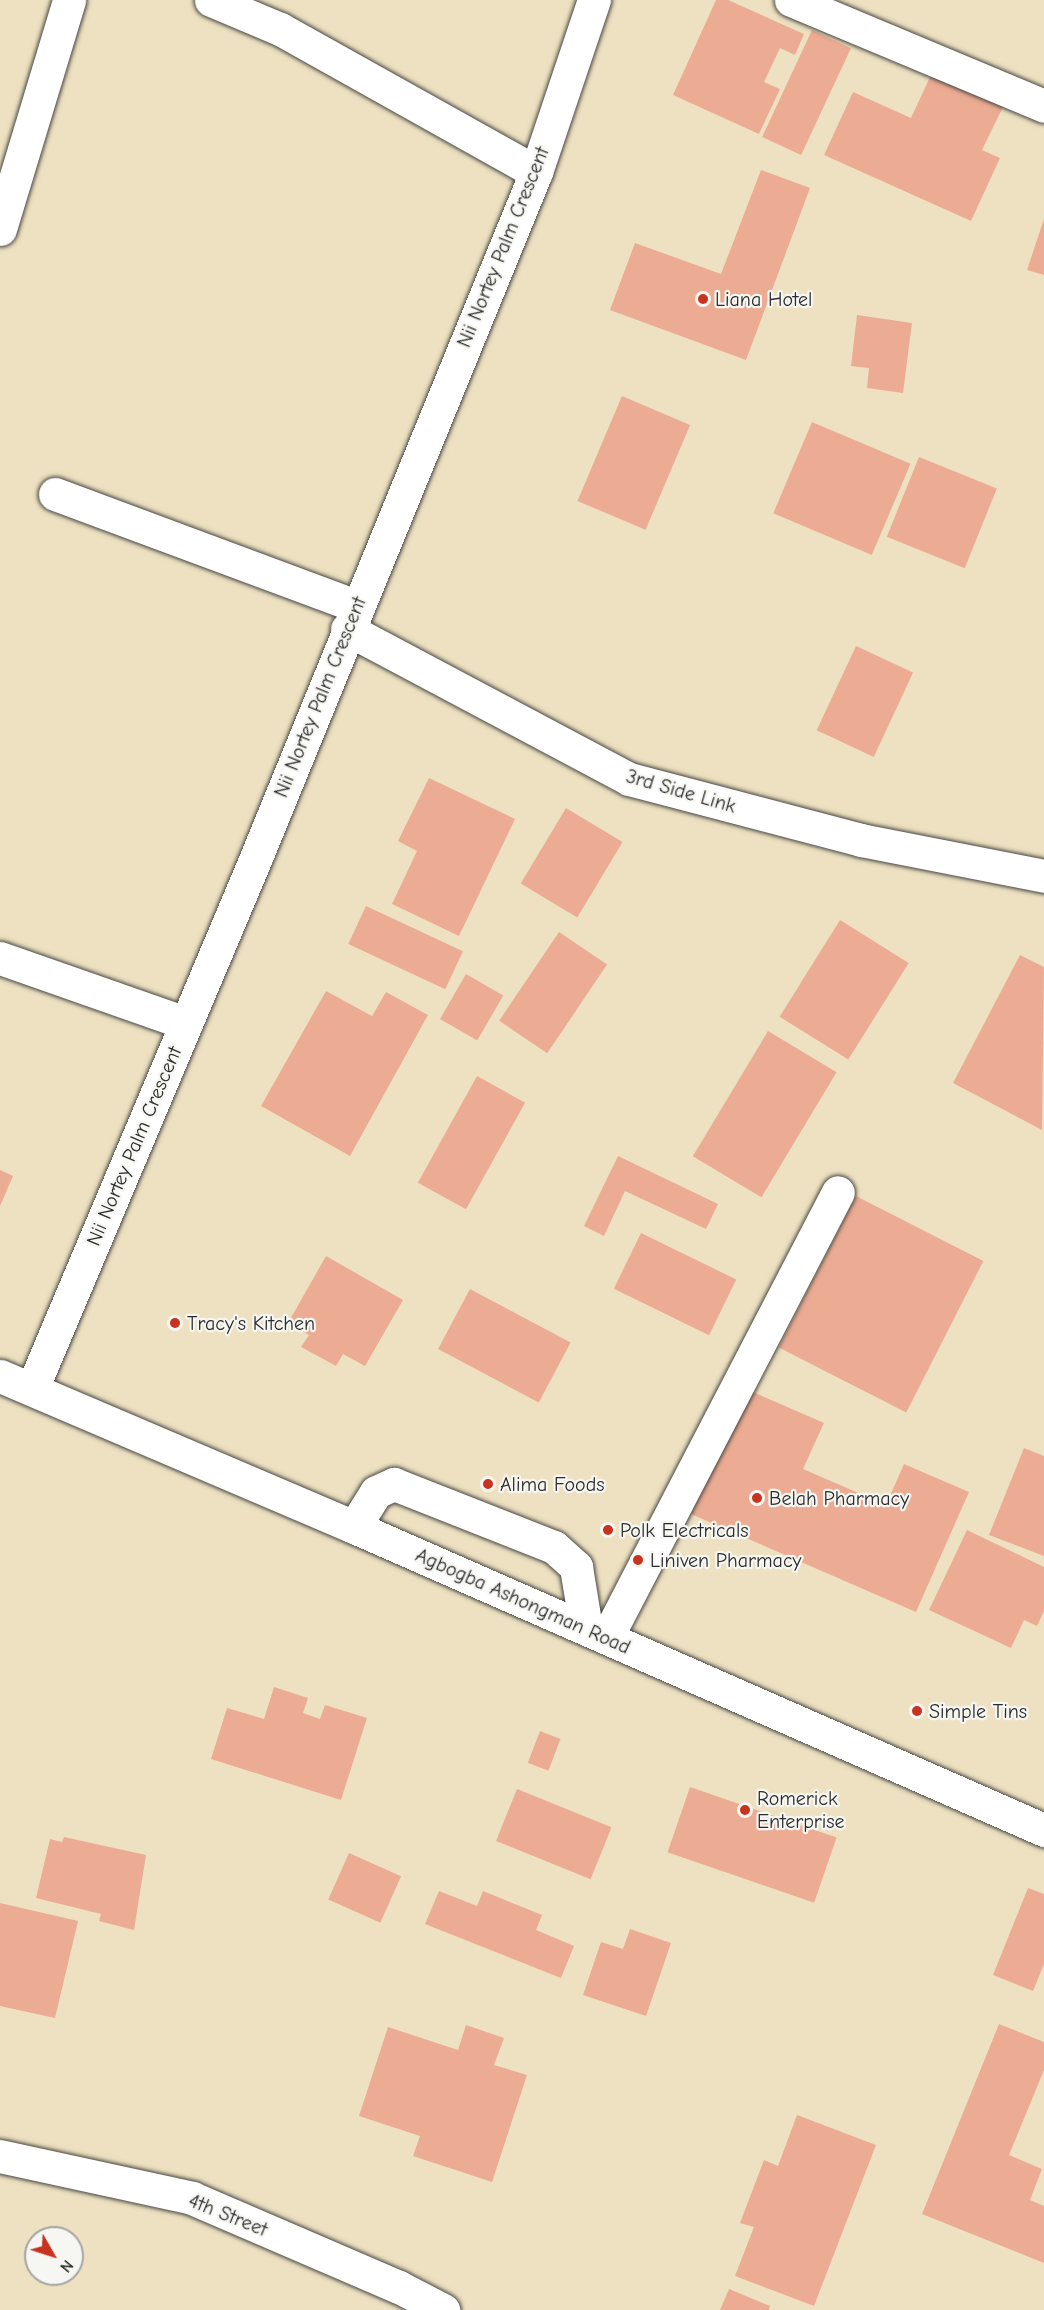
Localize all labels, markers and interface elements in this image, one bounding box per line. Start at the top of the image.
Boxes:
street label: Nii Nortey Palm Crescent [452,143,554,351]
place label: Liana Hotel [715,287,812,311]
marker: Liana Hotel [696,292,710,306]
street label: Nii Nortey Palm Crescent [269,593,371,801]
street label: 3rd Side Link [623,764,739,818]
street label: Nii Nortey Palm Crescent [81,1043,187,1249]
place label: Tracy's Kitchen [187,1311,315,1335]
marker: Tracy's Kitchen [168,1316,182,1330]
place label: Alima Foods [500,1472,605,1496]
marker: Alima Foods [481,1477,495,1491]
place label: Belah Pharmacy [769,1486,909,1510]
marker: Belah Pharmacy [750,1491,764,1505]
place label: Polk Electricals [620,1518,749,1542]
marker: Polk Electricals [601,1523,615,1537]
street label: Agbogba Ashongman Road [412,1543,634,1659]
place label: Liniven Pharmacy [650,1548,801,1572]
marker: Liniven Pharmacy [631,1553,645,1567]
place label: Simple Tins [929,1699,1027,1723]
marker: Simple Tins [910,1704,924,1718]
place label: Romerick Enterprise [757,1786,845,1833]
marker: Romerick Enterprise [738,1803,752,1817]
street label: 4th Street [185,2188,271,2242]
north arrow [24,2226,84,2286]
text: N [56,2256,77,2276]

